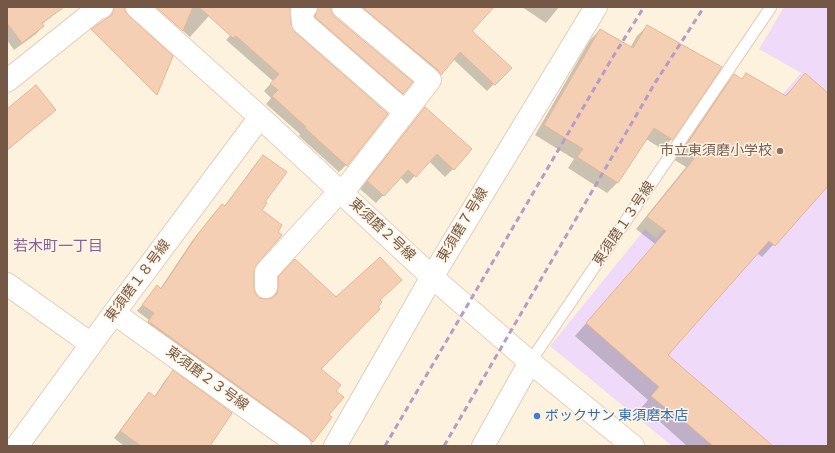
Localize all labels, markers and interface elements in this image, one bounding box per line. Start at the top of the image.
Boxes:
place label: 市立東須磨小学校 [660,143,772,159]
marker: 市立東須磨小学校 [775,146,785,156]
street label: 東須磨１３号線 [590,179,658,269]
street label: 東須磨７号線 [434,185,492,265]
street label: 東須磨２号線 [346,195,418,265]
street label: 東須磨１８号線 [102,237,174,325]
district label: 若木町一丁目 [13,238,103,256]
street label: 東須磨２３号線 [162,343,252,415]
place label: ボックサン 東須磨本店 [545,408,688,424]
marker: ボックサン 東須磨本店 [532,411,542,421]

